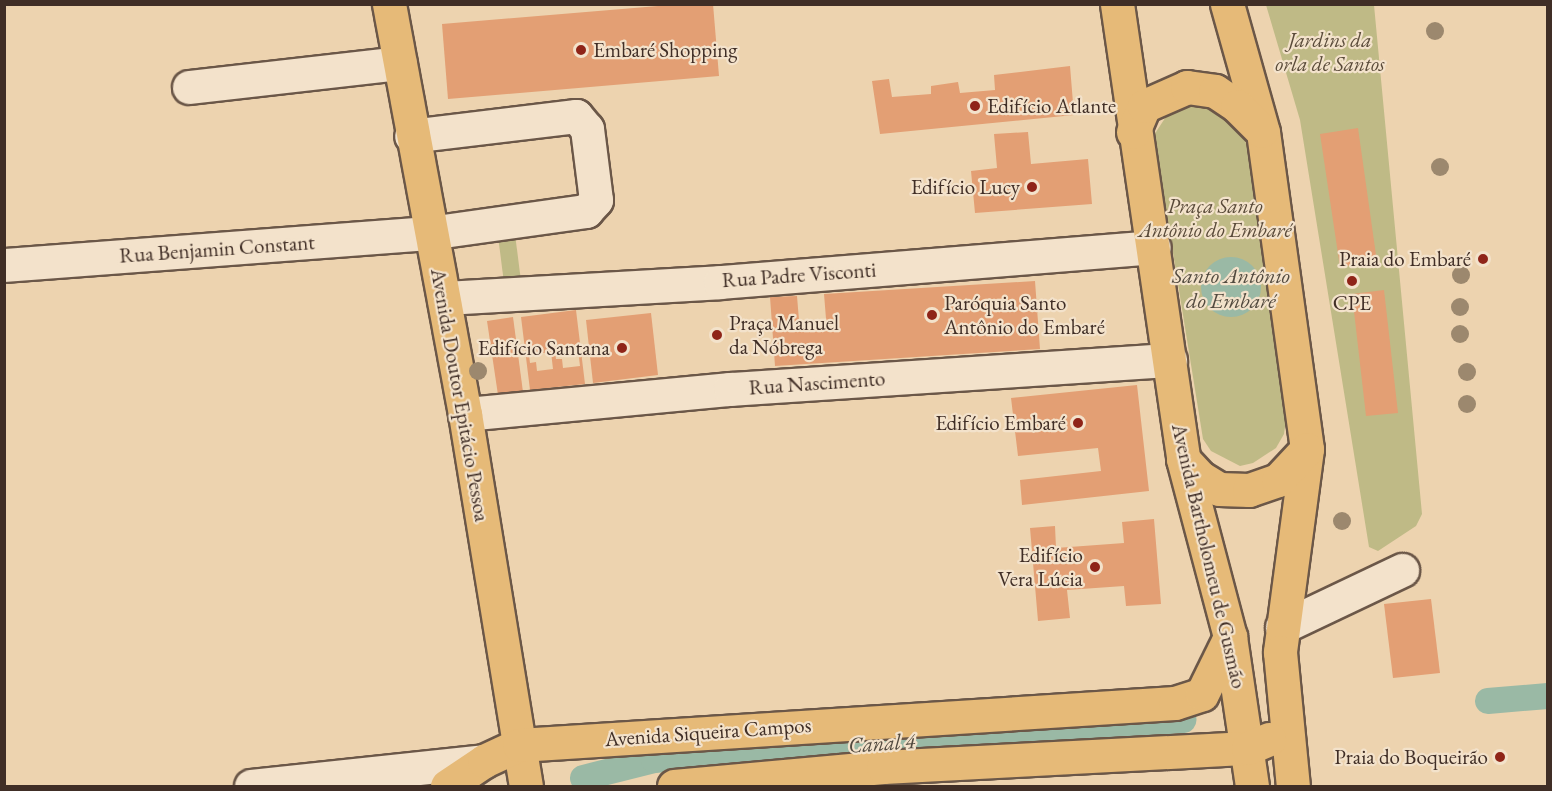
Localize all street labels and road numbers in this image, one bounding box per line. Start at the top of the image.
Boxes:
street label: Rua Benjamin Constant [118,230,316,268]
street label: Rua Padre Visconti [721,257,877,293]
street label: Avenida Doutor Epitácio Pessoa [425,266,495,524]
street label: Rua Nascimento [748,366,886,400]
street label: Avenida Bartholomeu de Gusmão [1166,421,1252,691]
street label: Avenida Siqueira Campos [604,712,812,752]

